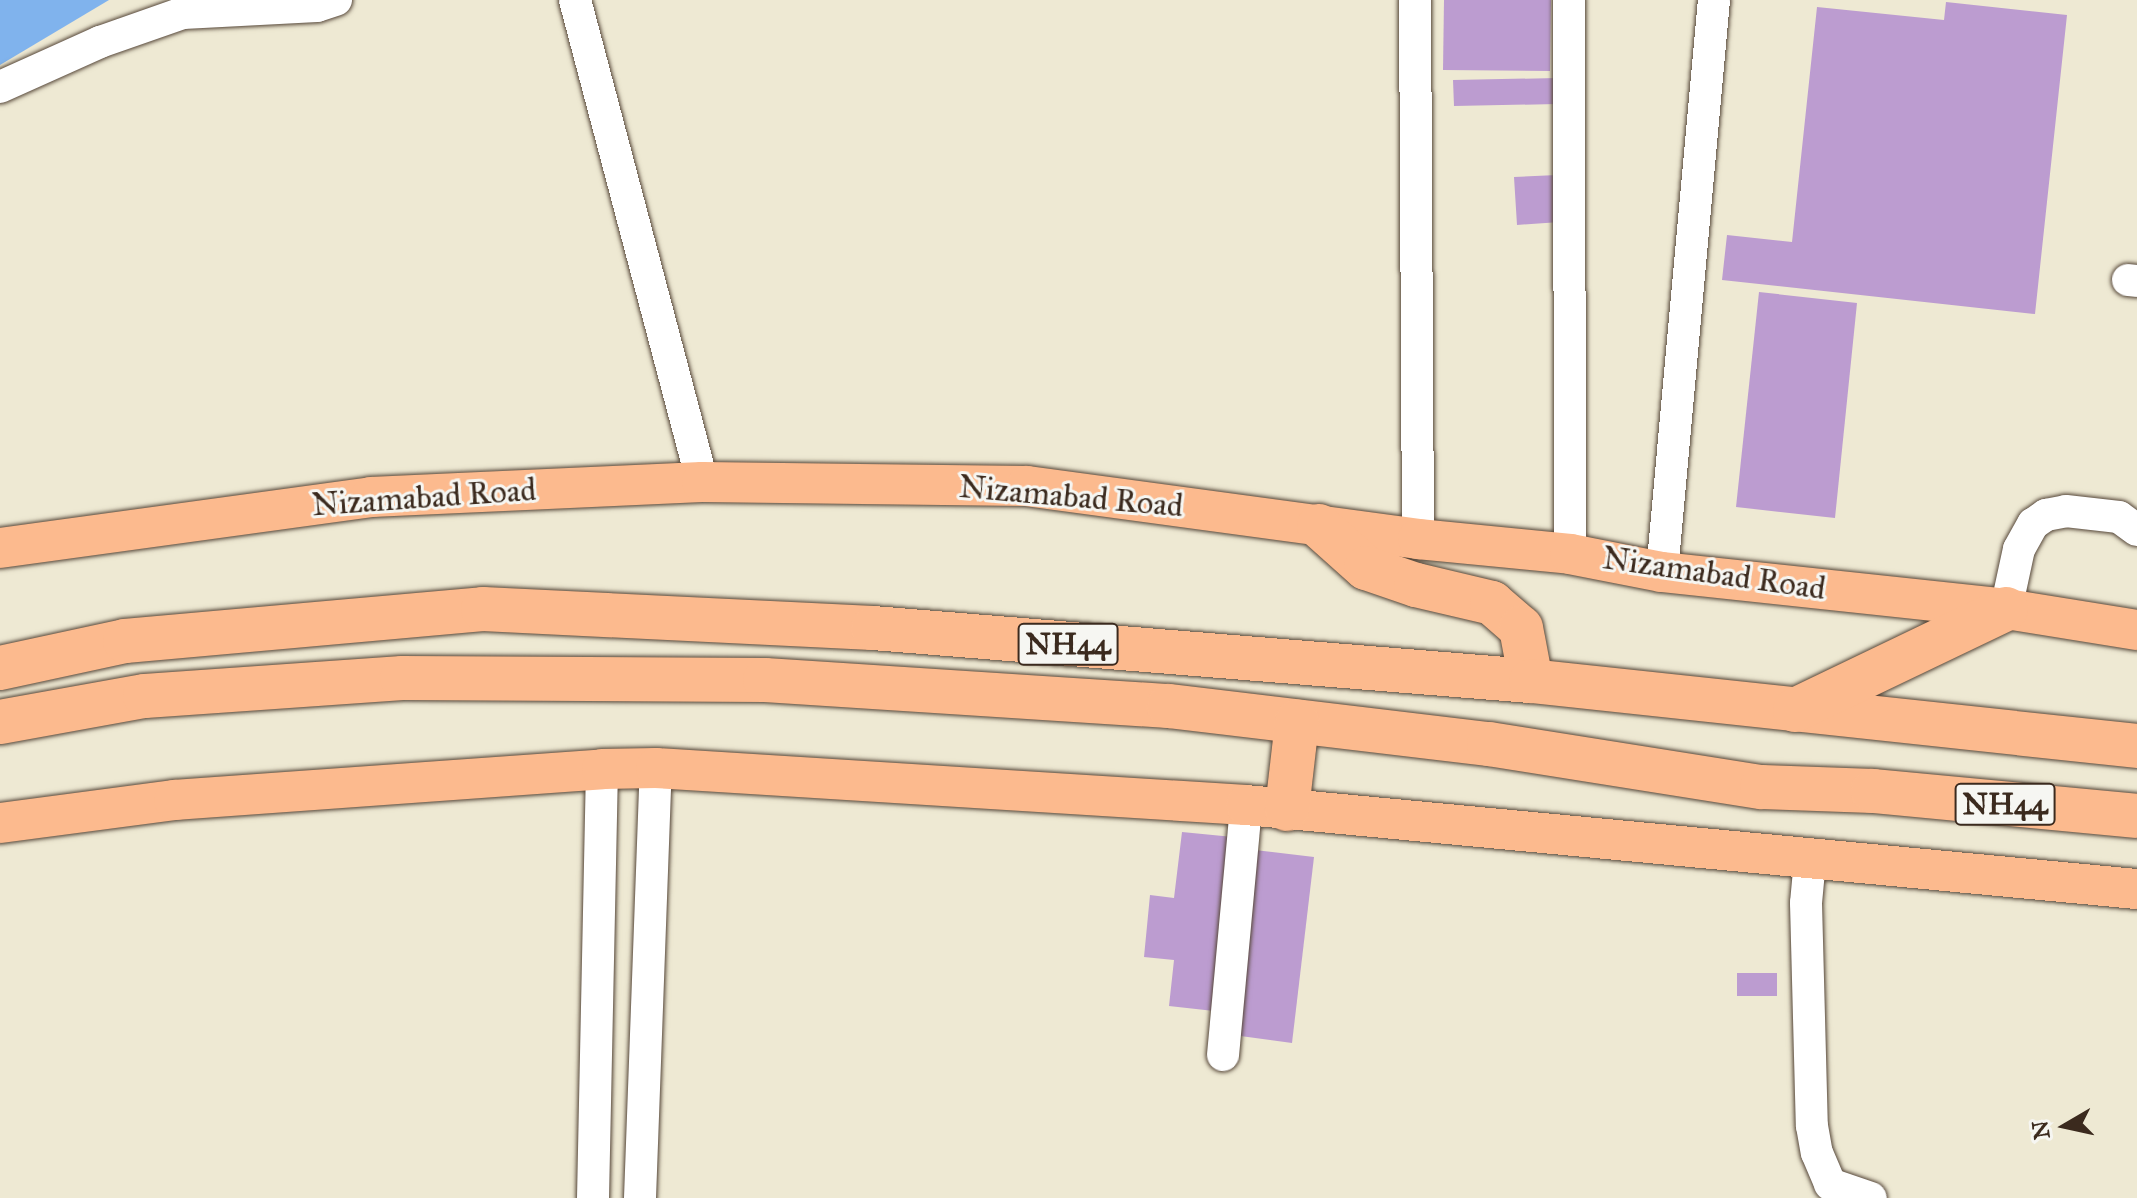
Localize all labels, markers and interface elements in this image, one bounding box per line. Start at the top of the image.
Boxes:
street label: Nizamabad Road [957,468,1185,526]
street label: Nizamabad Road [311,471,537,525]
street label: Nizamabad Road [1600,539,1828,609]
road number: NH44 [1016,618,1120,670]
road number: NH44 [1953,778,2057,830]
north arrow [2025,1086,2105,1166]
text: N [2026,1119,2056,1141]

